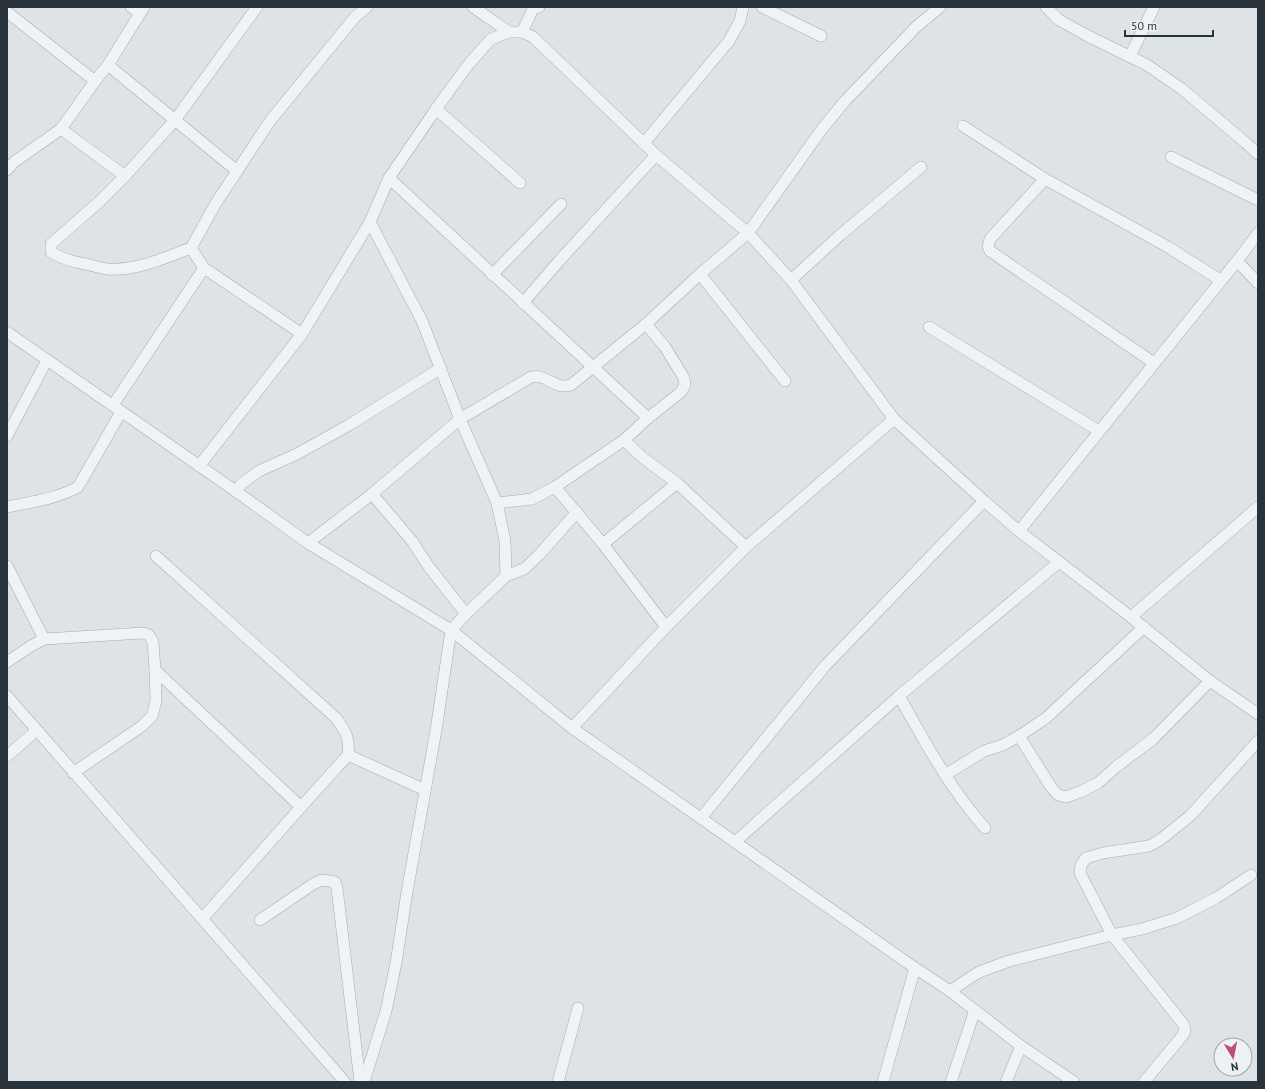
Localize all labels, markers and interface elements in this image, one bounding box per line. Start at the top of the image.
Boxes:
scale bar [1125,12,1213,38]
text: 50 m [1131,18,1157,33]
north arrow [1213,1037,1253,1077]
text: N [1230,1059,1240,1074]

